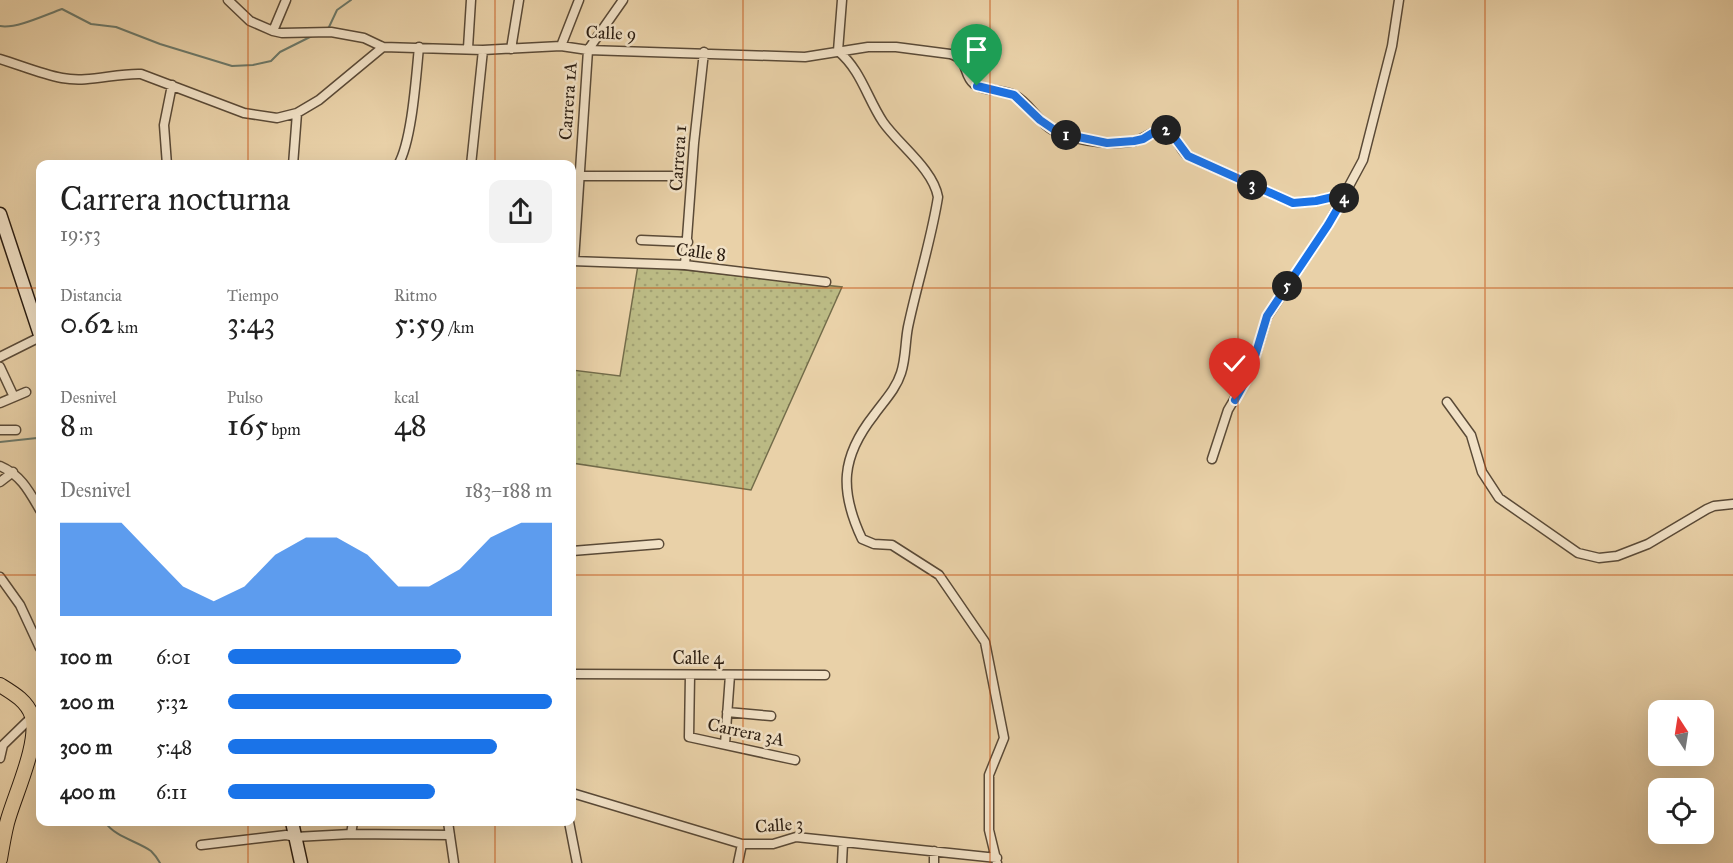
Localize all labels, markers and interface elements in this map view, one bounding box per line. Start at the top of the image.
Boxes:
street label: Calle 9 [585,21,637,45]
pin [951,24,1002,86]
icon: arrive [960,33,993,66]
street label: Carrera 1A [554,61,582,141]
pin: 2 [1151,115,1181,145]
pin: 1 [1051,120,1081,150]
text: 2 [1162,120,1170,139]
street label: Carrera 1 [665,124,691,192]
text: 1 [1063,125,1069,144]
pin: 3 [1237,170,1267,200]
text: 3 [1249,175,1255,194]
text: Carrera nocturna [60,179,290,219]
button: share [489,180,552,243]
pin: 4 [1329,183,1359,213]
text: 4 [1340,188,1348,207]
text: 19:53 [60,222,101,246]
street label: Calle 8 [675,238,727,266]
pin: 5 [1272,271,1302,301]
text: 5 [1283,276,1291,295]
text: Distancia [60,286,122,305]
text: Tiempo [227,286,279,305]
text: Ritmo [394,286,437,305]
text: 0.62 [60,305,114,341]
text: 3:43 [227,305,275,341]
text: 5:59 [394,305,446,341]
text: km [114,318,138,337]
text: /km [446,318,474,337]
pin [1209,338,1260,400]
icon: check [1218,347,1251,380]
text: Desnivel [60,388,116,407]
text: Pulso [227,388,263,407]
text: kcal [394,388,419,407]
text: 8 [60,407,76,443]
text: 165 [227,407,268,443]
text: 48 [394,407,427,443]
text: m [76,420,93,439]
text: bpm [268,420,301,439]
text: Desnivel [60,478,131,502]
text: 183–188 m [465,478,552,502]
text: 100 m [60,645,112,669]
text: 6:01 [156,645,191,669]
street label: Calle 4 [673,647,724,669]
text: 200 m [60,690,114,714]
text: 5:32 [156,690,188,714]
north arrow [1648,700,1714,766]
map controls [1648,700,1714,844]
street label: Carrera 3A [705,713,787,751]
text: 300 m [60,735,112,759]
text: 5:48 [156,735,192,759]
button: locate [1648,778,1714,844]
text: 400 m [60,780,116,804]
text: 6:11 [156,780,187,804]
street label: Calle 3 [754,812,804,838]

